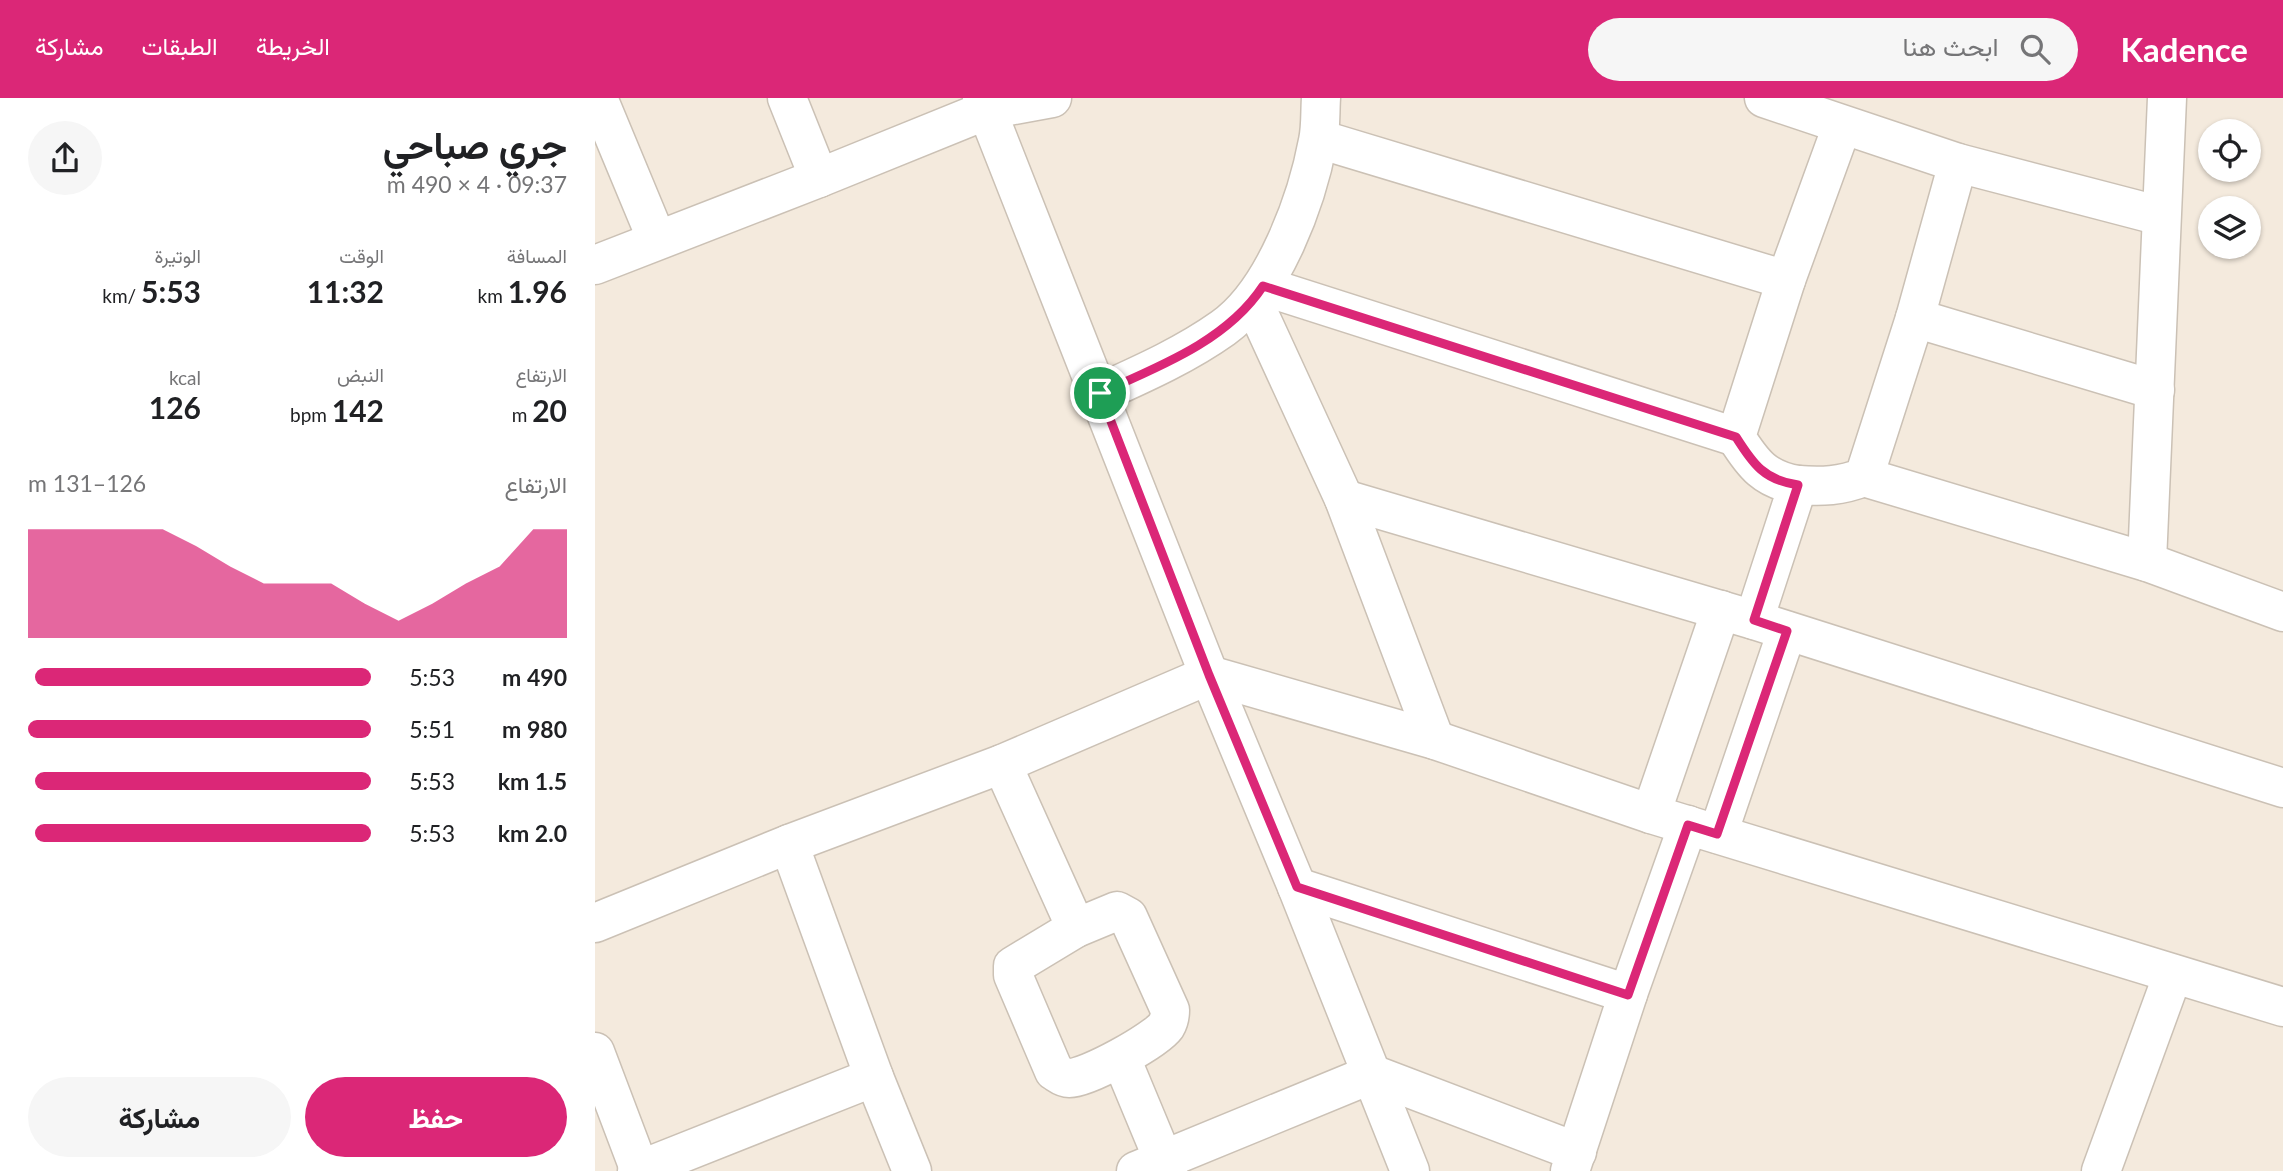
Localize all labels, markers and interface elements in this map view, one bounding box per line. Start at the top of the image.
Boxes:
search box [1588,18,2078,81]
text: Kadence [2120,29,2248,69]
text: ابحث هنا [1903,30,1998,62]
icon: search [2016,30,2054,68]
text: مشاركة [35,31,103,60]
text: الطبقات [141,31,218,60]
text: الخريطة [256,31,330,60]
map controls [2198,119,2261,259]
button: locate [2198,119,2261,182]
button: share [28,121,102,195]
text: جري صباحي [383,121,567,167]
text: 09:37 · 4 × 490 m [387,170,567,198]
button: layers [2198,196,2261,259]
text: الوتيرة [155,244,201,267]
text: الوقت [339,244,384,267]
text: المسافة [507,244,567,267]
text: 5:53 [141,273,201,309]
text: 11:32 [307,273,384,309]
text: 1.96 [508,273,567,309]
text: /km [102,284,141,307]
text: km [478,284,508,307]
text: النبض [337,363,384,386]
text: الارتفاع [515,363,567,386]
pin [1070,363,1130,423]
text: kcal [169,366,201,389]
icon: arrive [1081,374,1119,412]
text: 126 [149,389,201,425]
text: 142 [332,392,384,428]
text: 20 [532,392,567,428]
text: bpm [290,403,332,426]
text: m [512,403,532,426]
text: 126–131 m [28,469,146,497]
text: الارتفاع [505,470,567,498]
text: 5:53 [409,663,455,691]
text: 490 m [502,663,567,691]
text: 5:51 [409,715,455,743]
text: 980 m [502,715,567,743]
text: 5:53 [409,767,455,795]
text: 1.5 km [498,767,567,795]
text: 5:53 [409,819,455,847]
text: 2.0 km [498,819,567,847]
button: مشاركة [28,1077,291,1157]
button: حفظ [305,1077,567,1157]

